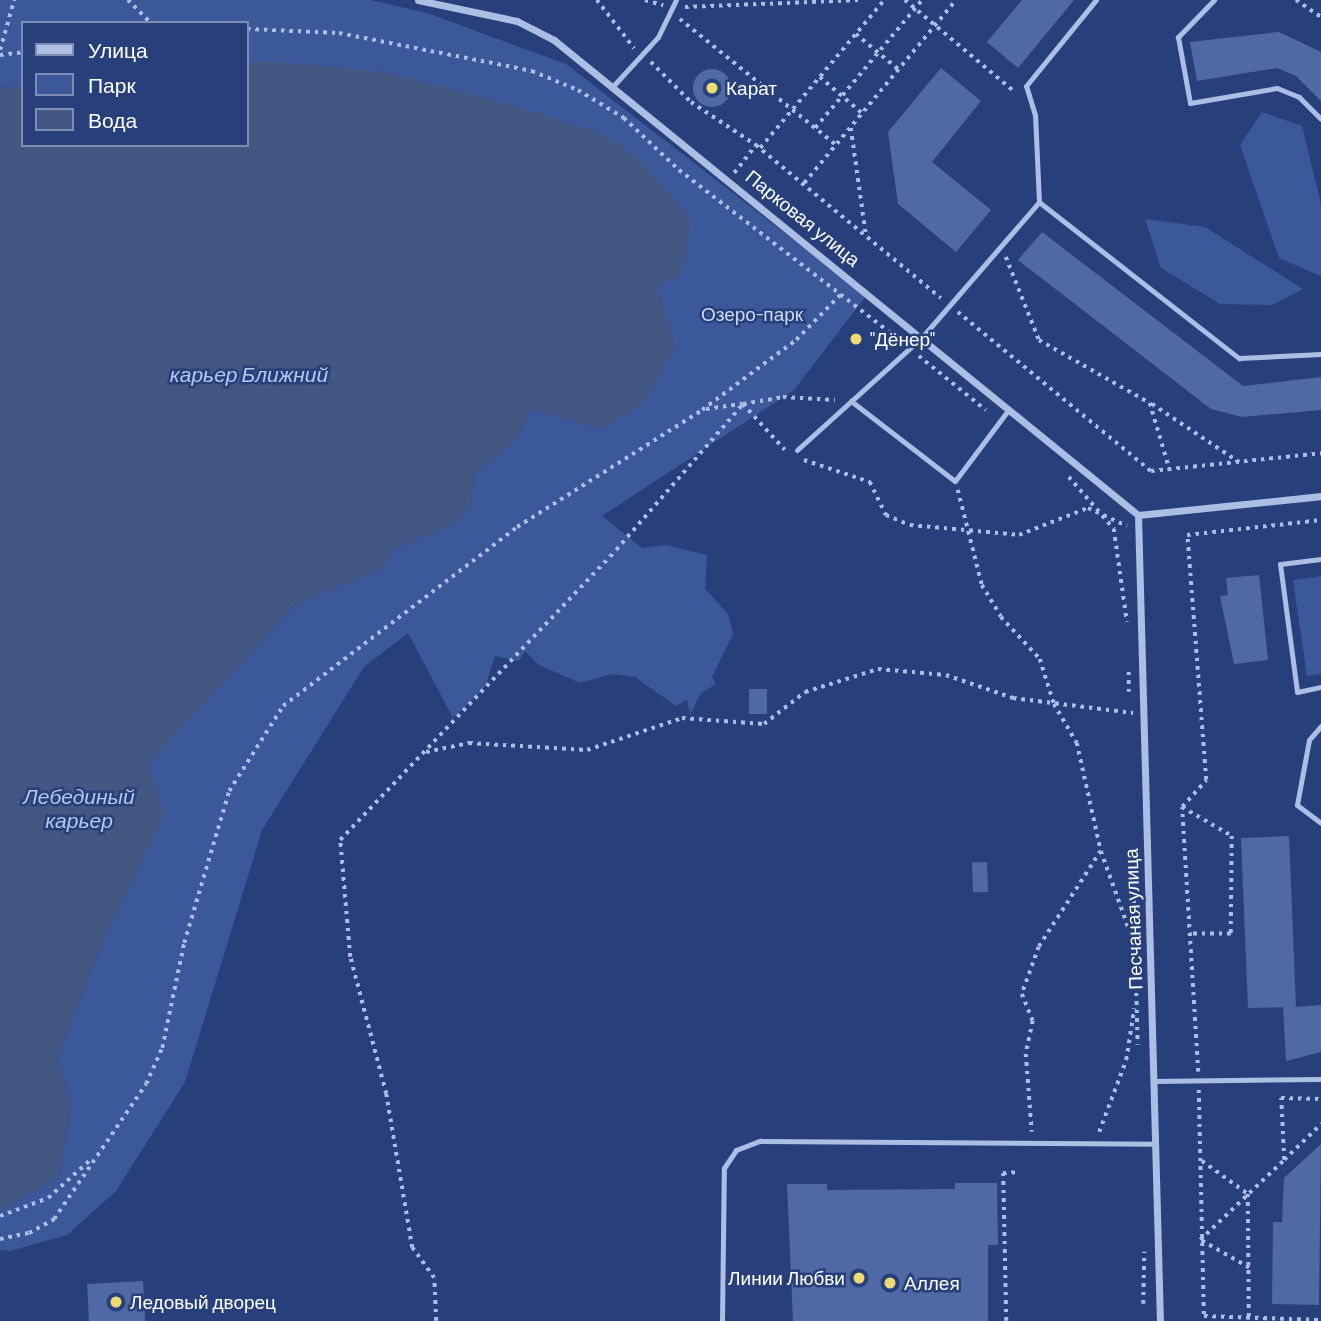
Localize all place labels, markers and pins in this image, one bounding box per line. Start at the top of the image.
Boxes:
place label: Карат [726,77,777,99]
marker: Карат [704,80,720,96]
place label: "Дёнер" [870,328,935,350]
marker: "Дёнер" [848,331,864,347]
place label: Линии Любви [728,1267,845,1289]
marker: Линии Любви [851,1270,867,1286]
place label: Аллея [904,1272,960,1294]
marker: Аллея [882,1275,898,1291]
place label: Ледовый дворец [130,1291,276,1313]
marker: Ледовый дворец [108,1294,124,1310]

